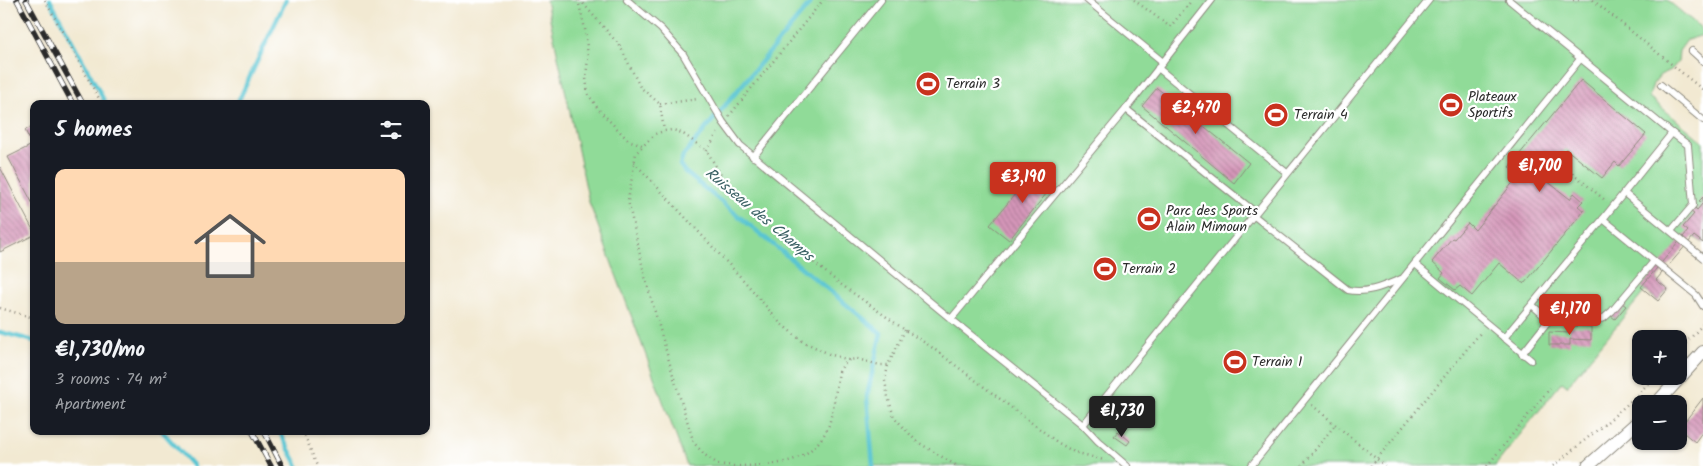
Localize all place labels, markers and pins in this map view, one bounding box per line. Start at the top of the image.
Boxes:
sports icon: Terrain 3 [915,71,941,97]
place label: Terrain 3 [946,73,1000,95]
place label: Plateaux Sportifs [1468,86,1518,124]
pin: €2,470 [1155,92,1237,135]
sports icon: Plateaux Sportifs [1438,92,1464,118]
sports icon: Terrain 4 [1263,102,1289,128]
place label: Terrain 4 [1294,104,1348,126]
pin: €1,700 [1499,150,1581,193]
pin: €3,190 [982,162,1064,204]
place label: Parc des Sports Alain Mimoun [1166,200,1258,238]
sports icon: Parc des Sports Alain Mimoun [1136,206,1162,232]
sports icon: Terrain 2 [1092,256,1118,282]
place label: Terrain 2 [1122,258,1176,280]
pin: €1,170 [1529,294,1611,336]
sports icon: Terrain 1 [1222,349,1248,375]
place label: Terrain 1 [1252,351,1302,373]
pin: €1,730 [1081,396,1163,438]

